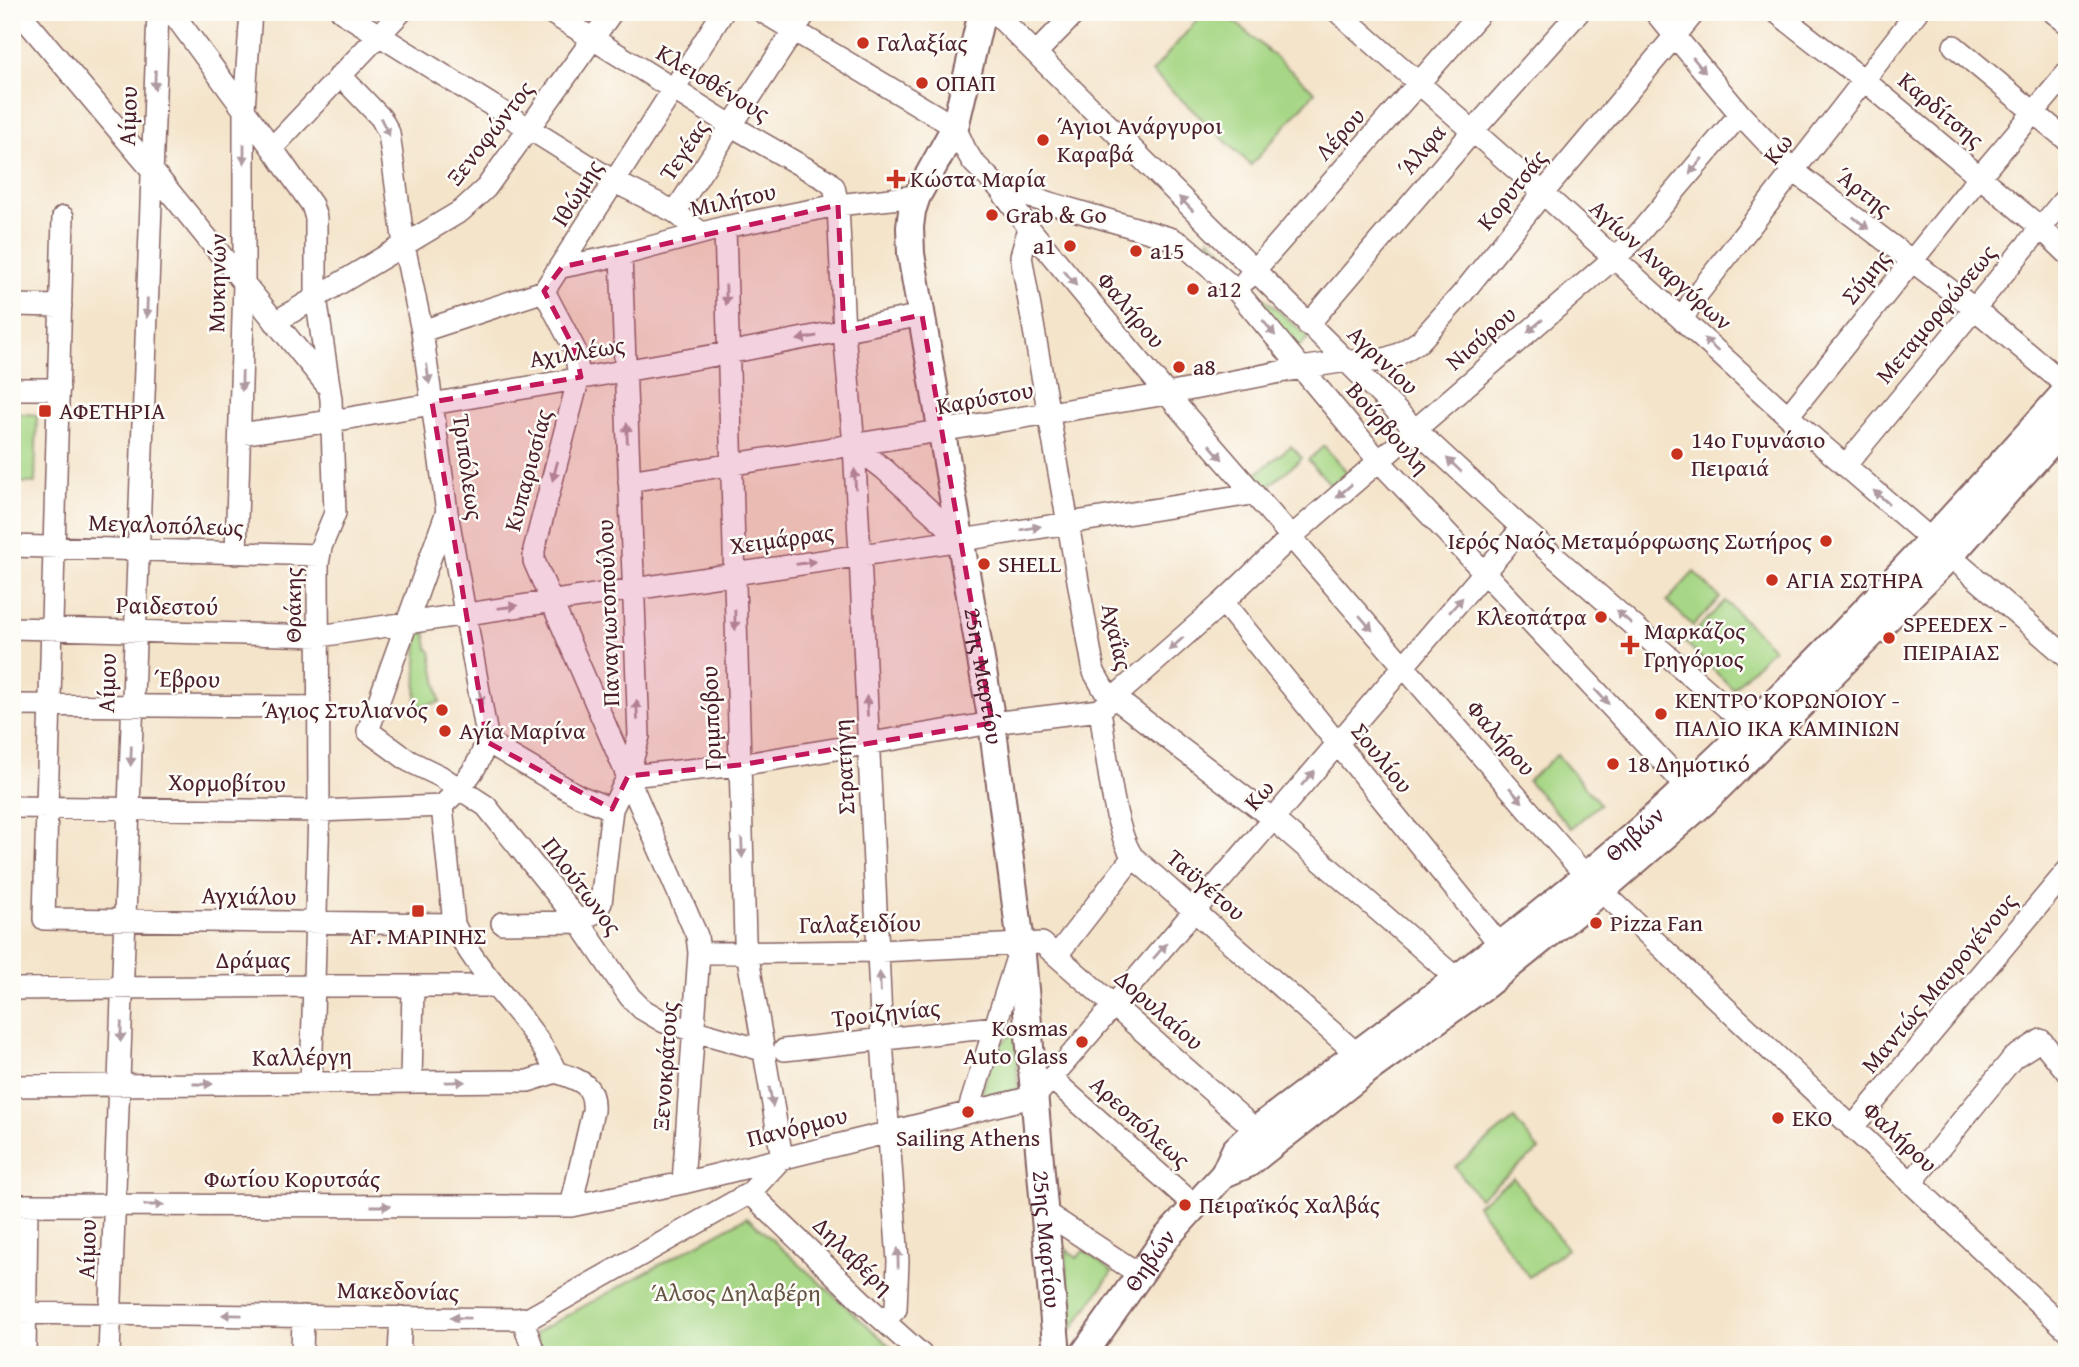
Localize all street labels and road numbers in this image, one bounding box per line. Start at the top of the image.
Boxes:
street label: Κλεισθένους [650,35,777,130]
street label: Καρδίτσης [1891,63,1992,156]
street label: Ξενοφώντος [437,73,542,193]
street label: Αίμου [109,85,146,146]
street label: Λέρου [1306,99,1373,168]
street label: Τεγέας [650,112,717,188]
street label: Άλφα [1389,116,1454,184]
street label: Κω [1754,126,1801,172]
street label: Κορυτσάς [1468,142,1555,238]
street label: Ιθώμης [542,152,611,233]
street label: Άρτης [1829,158,1900,225]
street label: Μιλήτου [687,173,779,226]
street label: Αγίων Αναργύρων [1582,191,1741,339]
street label: Μυκηνών [198,233,235,333]
street label: Μεταμορφώσεως [1867,236,2004,391]
street label: Σύμης [1833,242,1899,312]
street label: Φαλήρου [1089,263,1174,356]
street label: Νισύρου [1438,297,1524,378]
street label: Αγρινίου [1340,317,1427,403]
street label: Αχιλλέως [527,327,627,376]
street label: Καρύστου [934,372,1036,423]
street label: Βούρβουλη [1338,374,1439,482]
street label: Κυπαρισσίας [494,405,561,535]
street label: Τριπόλεως [444,412,493,522]
street label: Μεγαλοπόλεως [88,504,244,545]
street label: Χειμάρρας [728,514,836,563]
street label: Παναγιωτοπούλου [587,519,628,707]
street label: Θράκης [275,567,310,643]
street label: Ραιδεστού [116,587,218,624]
street label: Αχαΐας [1093,600,1142,674]
street label: 25ης Μαρτίου [955,605,1013,746]
street label: Αίμου [88,652,125,713]
street label: Έβρου [154,660,220,697]
street label: Γριμπόβου [691,665,730,771]
street label: Φαλήρου [1458,692,1545,784]
street label: Σουλίου [1343,715,1422,801]
street label: Στρατήγη [824,718,863,816]
street label: Χορμοβίτου [168,764,286,801]
street label: Κω [1235,771,1282,818]
street label: Θηβών [1597,798,1672,870]
street label: Πλούτωνος [534,829,631,942]
street label: Ταϋγέτου [1159,840,1254,929]
street label: Αγχιάλου [201,877,297,914]
street label: Μαντώς Μαυρογένους [1852,885,2025,1081]
street label: Γαλαξειδίου [799,905,921,942]
street label: Δράμας [216,942,290,977]
street label: Δορυλαίου [1107,961,1212,1058]
street label: Τροιζηνίας [830,989,942,1036]
street label: Ξενοκράτους [643,1000,686,1132]
street label: Καλλέργη [252,1038,352,1075]
street label: Αρεοπόλεως [1082,1067,1198,1176]
street label: Φαλήρου [1855,1093,1946,1181]
street label: Πανόρμου [743,1097,851,1156]
street label: Φωτίου Κορυτσάς [204,1161,380,1196]
street label: 25ης Μαρτίου [1024,1169,1071,1310]
street label: Δηλαβέρη [805,1208,901,1303]
street label: Αίμου [68,1218,105,1279]
street label: Θηβών [1115,1220,1184,1299]
street label: Μακεδονίας [337,1272,459,1309]

